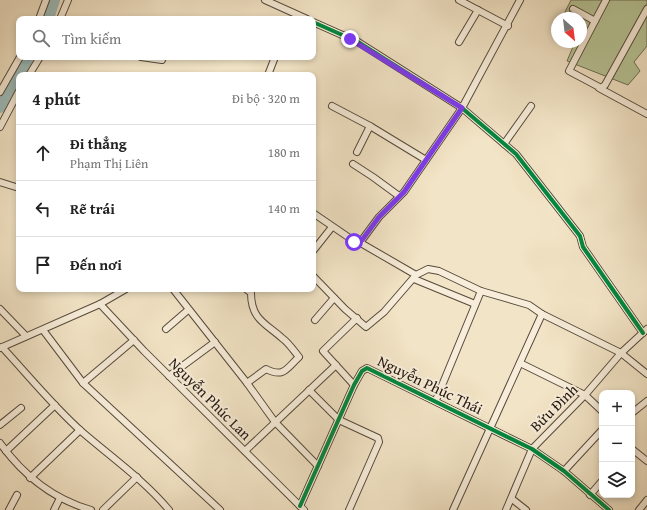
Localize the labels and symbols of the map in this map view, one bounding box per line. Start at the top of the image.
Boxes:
north arrow [551,12,587,48]
route end [341,30,359,48]
route start [345,233,363,251]
street label: Nguyễn Phúc Thái [374,350,486,419]
street label: Nguyễn Phúc Lan [164,353,257,445]
street label: Bửu Đình [525,379,583,436]

